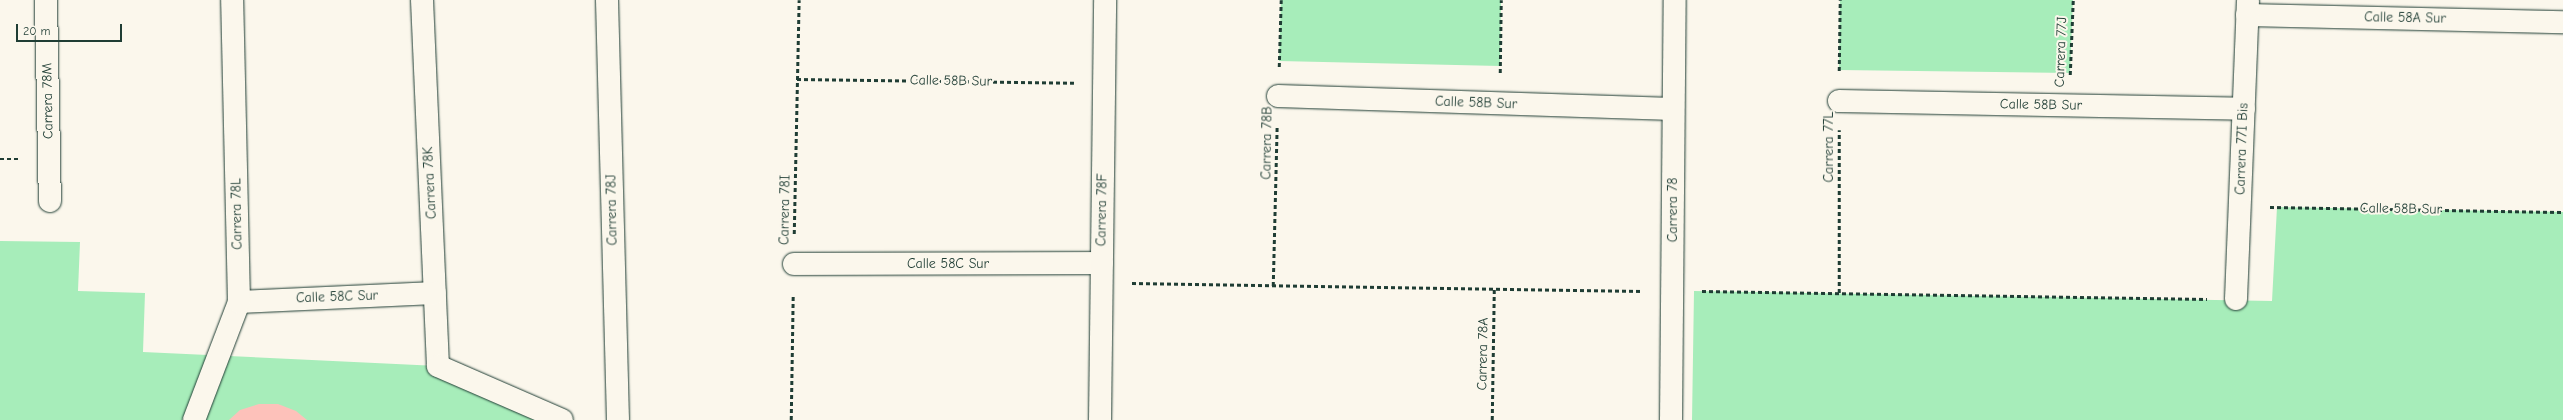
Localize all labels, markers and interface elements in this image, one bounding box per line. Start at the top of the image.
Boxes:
street label: Calle 58A Sur [2364,9,2446,27]
scale bar [18,16,124,42]
street label: Carrera 77J [2051,16,2071,88]
text: 20 m [23,24,51,38]
street label: Carrera 78M [39,63,57,139]
street label: Calle 58B Sur [910,72,992,90]
street label: Calle 58B Sur [1435,93,1517,113]
street label: Calle 58B Sur [2000,96,2082,114]
street label: Carrera 77I Bis [2232,103,2252,195]
street label: Carrera 78B [1258,106,1276,180]
street label: Carrera 77L [1821,111,1837,183]
street label: Carrera 78K [420,146,440,220]
street label: Carrera 78J [603,174,621,246]
street label: Carrera 78F [1093,174,1111,246]
street label: Carrera 78I [776,175,794,245]
street label: Carrera 78L [228,178,246,250]
street label: Carrera 78 [1665,178,1681,242]
street label: Calle 58B Sur [2360,200,2442,218]
street label: Calle 58C Sur [907,256,989,272]
street label: Calle 58C Sur [296,287,378,307]
street label: Carrera 78A [1474,317,1492,391]

